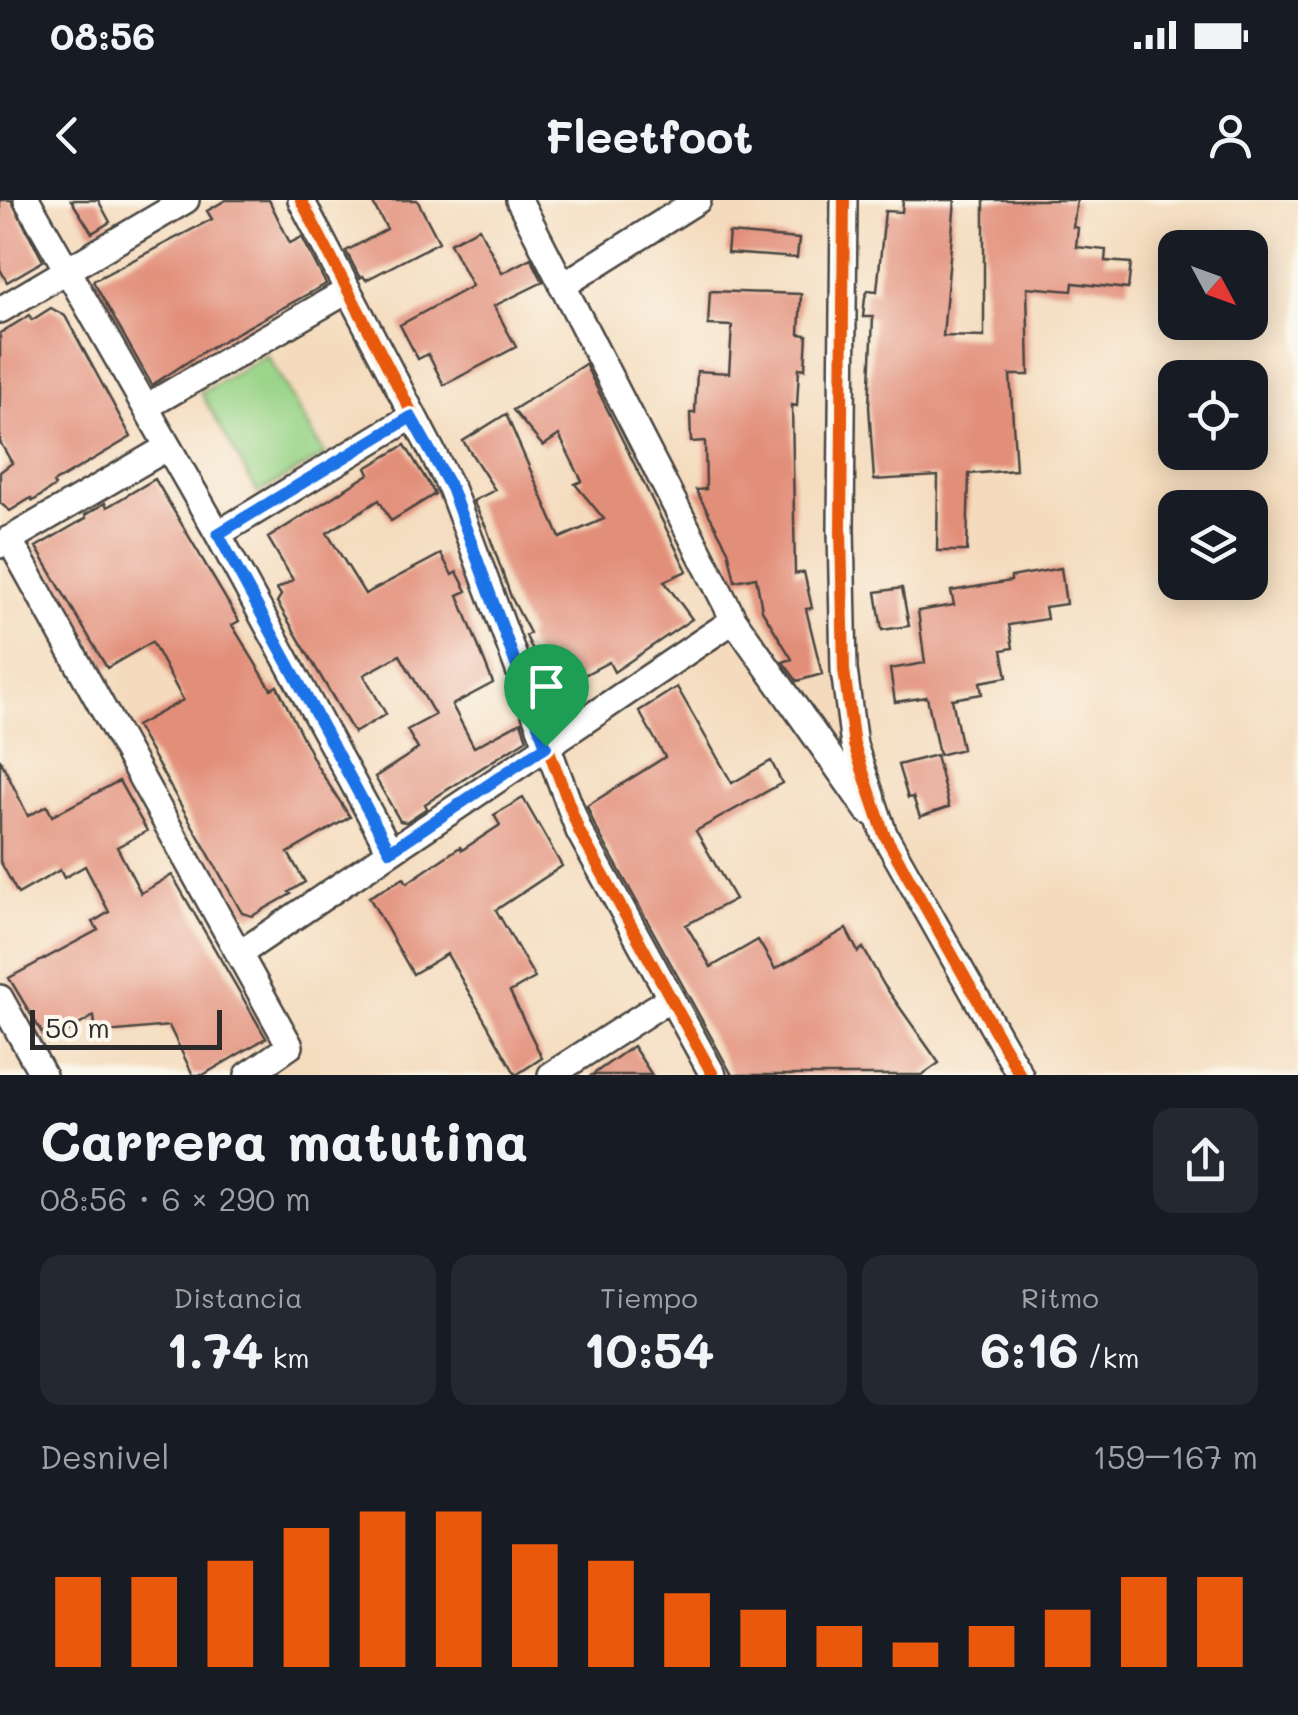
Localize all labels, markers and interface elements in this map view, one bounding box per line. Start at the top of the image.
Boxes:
text: 08:56 [50,10,155,60]
text: Fleetfoot [545,106,753,164]
icon: back [40,108,95,163]
icon: person [1203,108,1258,163]
north arrow [1158,230,1268,340]
map controls [1158,230,1268,600]
button: locate [1158,360,1268,470]
button: layers [1158,490,1268,600]
pin [504,644,589,747]
icon: arrive [519,659,574,714]
scale bar [30,1005,222,1050]
text: 50 m [45,1009,110,1045]
text: Carrera matutina [40,1103,529,1175]
button: share [1153,1108,1258,1213]
text: 08:56 · 6 × 290 m [40,1177,311,1219]
text: Distancia [173,1279,303,1315]
text: Tiempo [600,1279,698,1315]
text: Ritmo [1021,1279,1099,1315]
text: 1.74 [166,1315,263,1381]
text: 10:54 [583,1315,715,1381]
text: 6:16 [980,1315,1079,1381]
text: km [263,1339,310,1375]
text: /km [1079,1339,1140,1375]
text: Desnivel [40,1435,170,1477]
text: 159–167 m [1093,1435,1258,1477]

